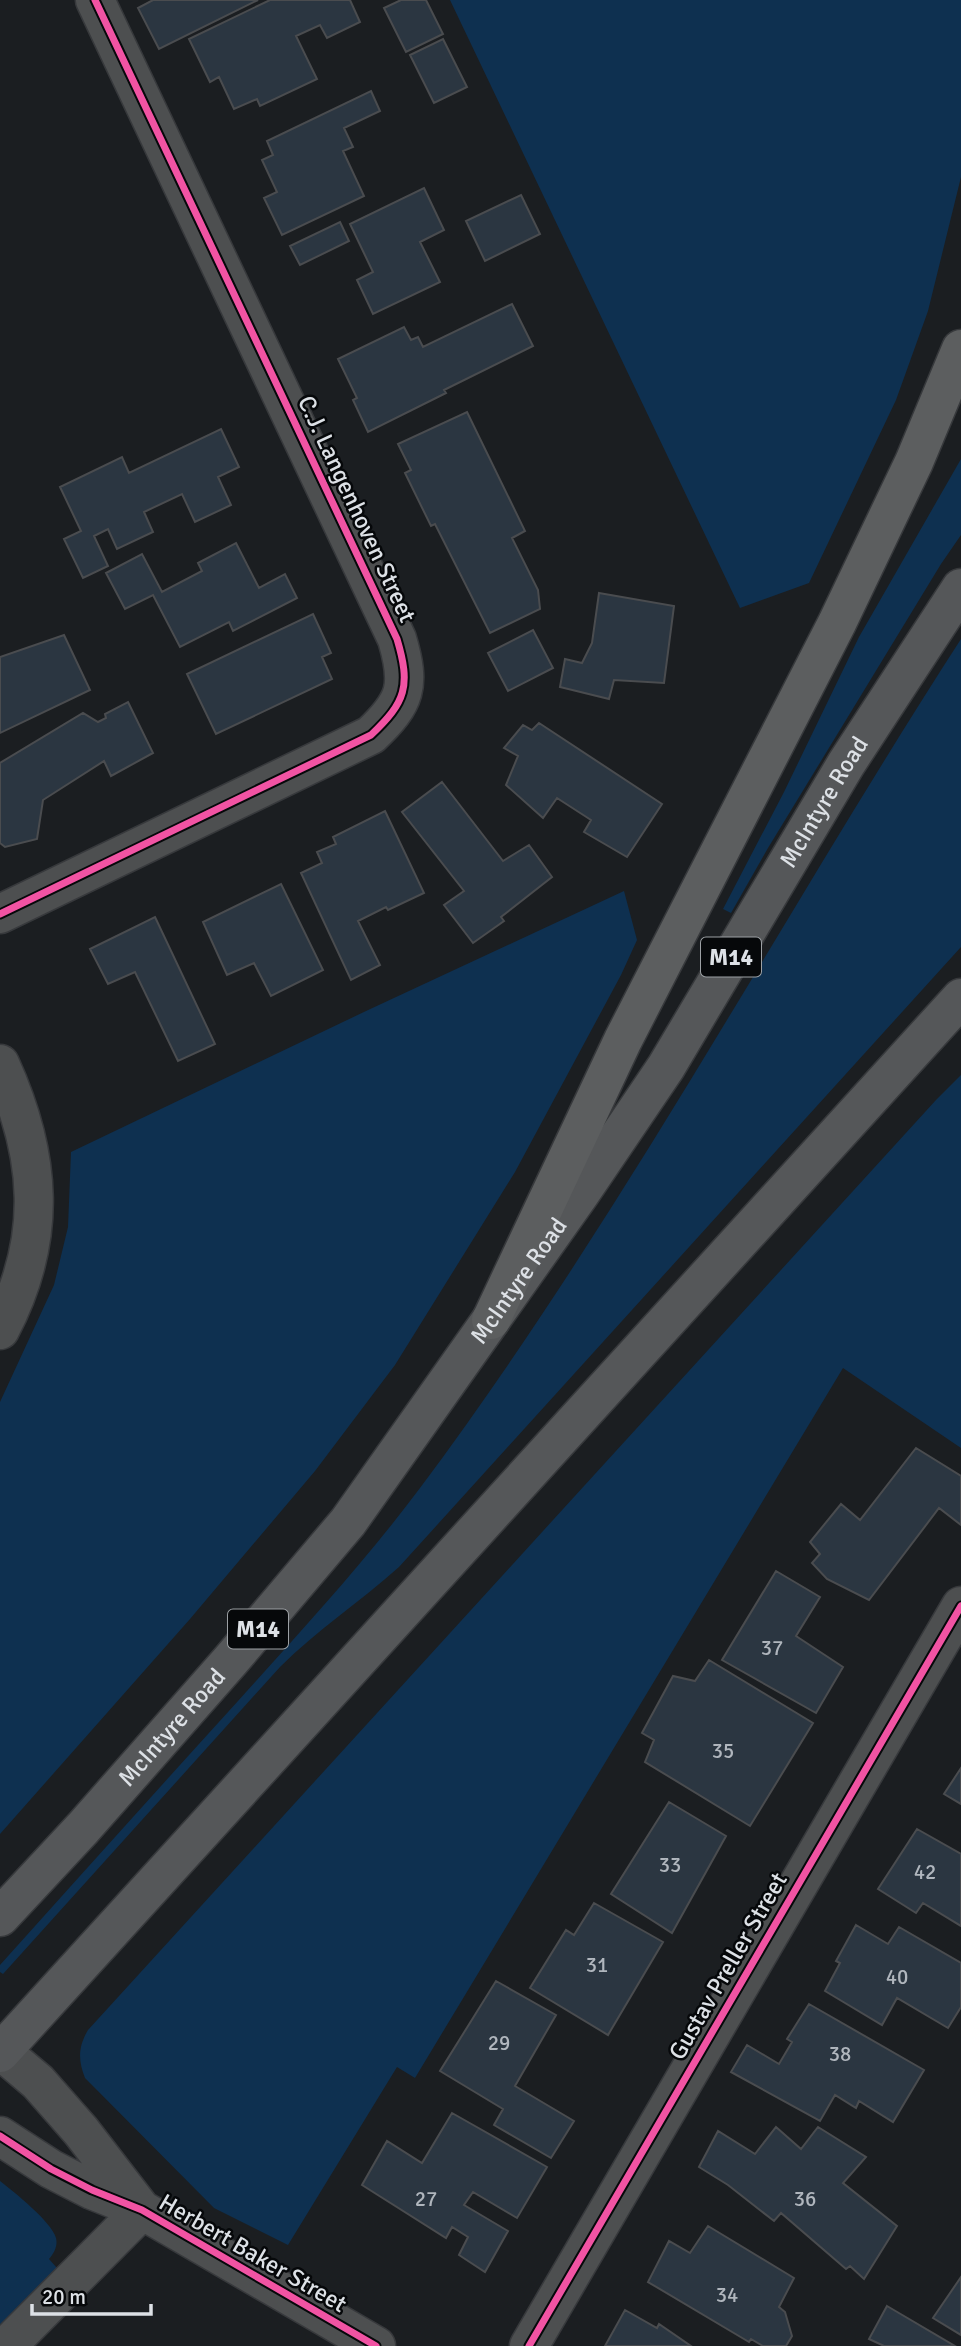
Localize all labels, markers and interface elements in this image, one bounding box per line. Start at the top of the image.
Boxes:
street label: C.J. Langenhoven Street [291,391,423,627]
street label: McIntyre Road [773,731,875,873]
road number: M14 [701,938,761,976]
street label: McIntyre Road [464,1212,574,1350]
road number: M14 [228,1610,288,1648]
house number: 37 [761,1635,783,1661]
street label: McIntyre Road [112,1662,232,1793]
house number: 35 [712,1738,734,1764]
house number: 33 [659,1852,681,1878]
house number: 42 [914,1859,936,1885]
street label: Gustav Preller Street [662,1867,794,2065]
house number: 31 [586,1952,608,1978]
house number: 40 [886,1964,908,1990]
house number: 29 [488,2030,510,2056]
house number: 38 [829,2041,851,2067]
house number: 27 [415,2186,437,2212]
house number: 36 [794,2186,816,2212]
street label: Herbert Baker Street [154,2187,352,2319]
scale bar [32,2272,150,2316]
house number: 34 [716,2282,738,2308]
text: 20 m [42,2284,86,2310]

